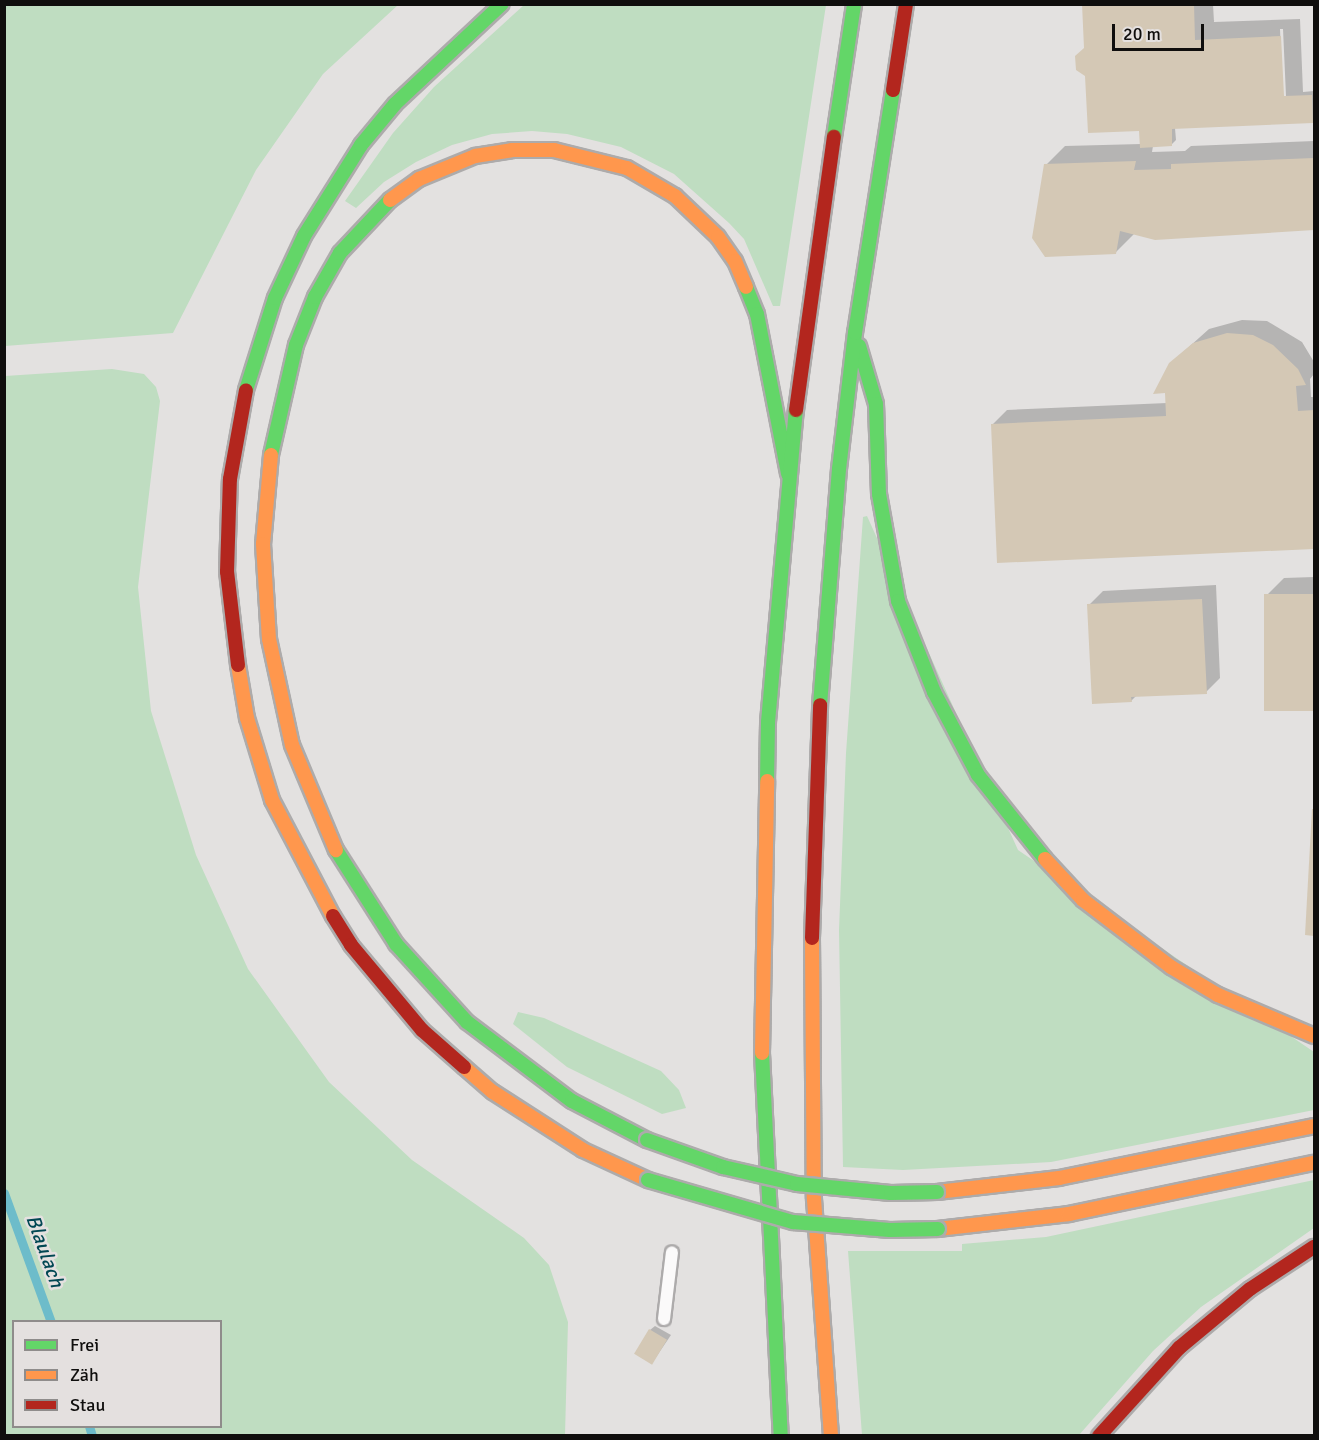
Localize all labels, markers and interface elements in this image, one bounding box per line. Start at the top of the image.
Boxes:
scale bar [1115,12,1206,50]
text: 20 m [1123,23,1161,45]
water label: Blaulach [21,1211,69,1291]
legend [12,1320,222,1428]
text: Frei [70,1334,99,1356]
text: Zäh [70,1364,99,1386]
text: Stau [70,1394,105,1416]

